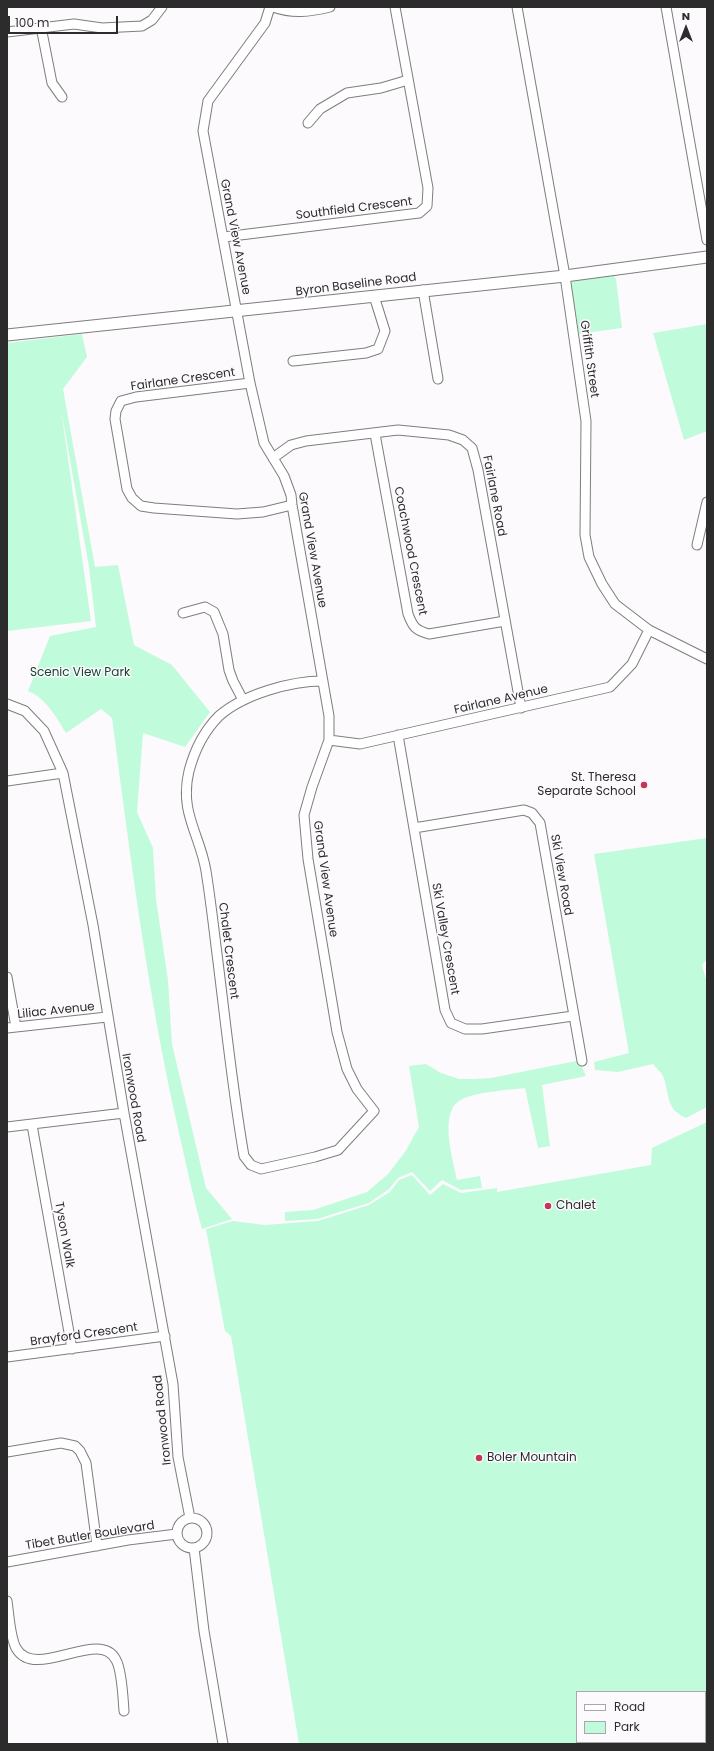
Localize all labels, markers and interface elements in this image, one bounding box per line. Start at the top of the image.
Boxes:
scale bar [10,8,120,34]
north arrow [666,8,706,48]
text: N [682,8,690,24]
text: 100 m [15,14,49,31]
street label: Grand View Avenue [217,178,253,296]
street label: Southfield Crescent [295,195,413,223]
street label: Byron Baseline Road [295,270,417,300]
street label: Griffith Street [576,319,602,399]
street label: Fairlane Crescent [130,366,236,394]
street label: Fairlane Road [479,454,509,538]
street label: Coachwood Crescent [390,485,430,617]
street label: Grand View Avenue [295,491,329,609]
park label: Scenic View Park [30,666,130,680]
street label: Fairlane Avenue [453,682,549,718]
place label: St. Theresa Separate School [537,771,636,799]
marker: St. Theresa Separate School [639,780,649,790]
street label: Grand View Avenue [310,820,340,938]
street label: Ski View Road [547,833,575,917]
street label: Ski Valley Crescent [428,882,462,996]
street label: Chalet Crescent [215,902,241,1000]
street label: Liliac Avenue [17,1000,95,1022]
street label: Ironwood Road [118,1052,148,1144]
place label: Chalet [556,1199,596,1213]
street label: Tyson Walk [51,1201,77,1269]
marker: Chalet [543,1201,553,1211]
street label: Brayford Crescent [29,1320,139,1350]
street label: Ironwood Road [151,1374,175,1466]
place label: Boler Mountain [487,1451,577,1465]
marker: Boler Mountain [474,1453,484,1463]
street label: Tibet Butler Boulevard [24,1519,156,1553]
legend [576,1691,706,1743]
text: Road [614,1698,645,1715]
text: Park [614,1718,640,1735]

